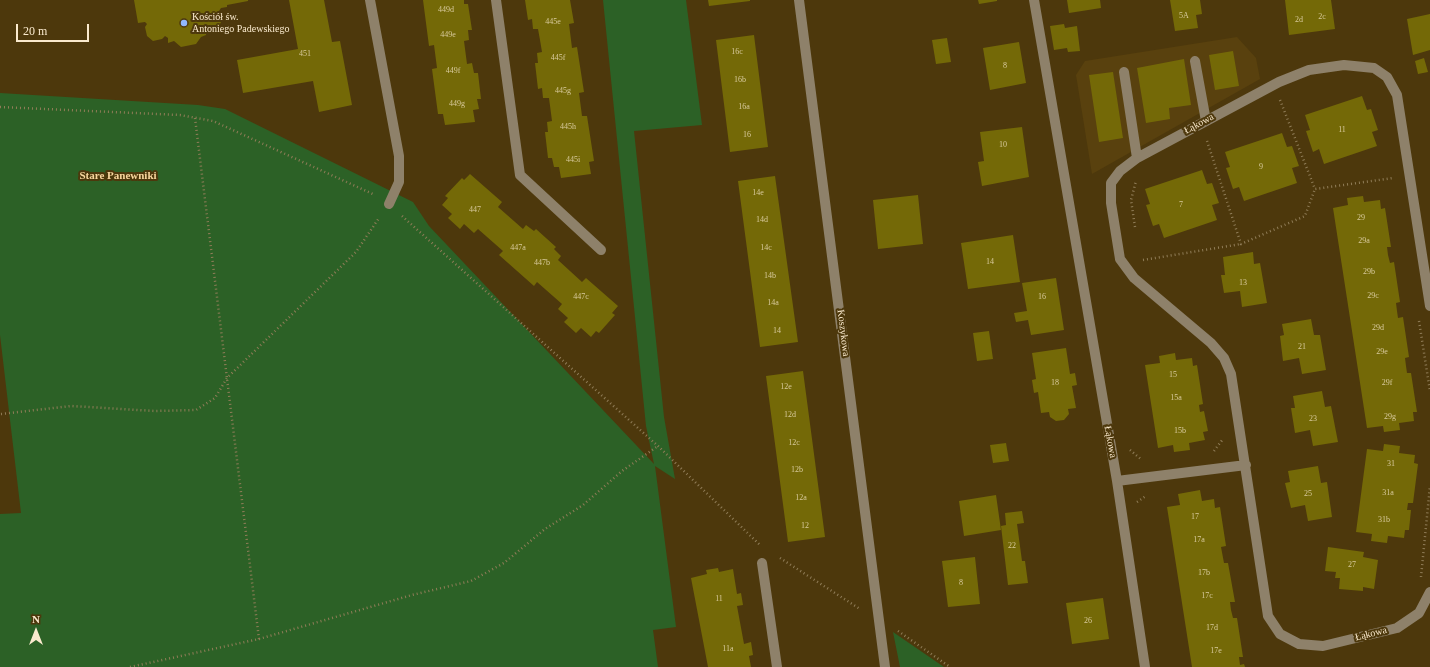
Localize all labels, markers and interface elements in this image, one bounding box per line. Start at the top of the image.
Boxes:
house number: 449d [438,5,454,15]
place label: Kościół św. Antoniego Padewskiego [192,11,289,34]
house number: 5A [1179,11,1189,21]
house number: 2c [1318,12,1326,22]
house number: 2d [1295,15,1303,25]
scale bar [18,16,91,42]
house number: 445e [545,17,561,27]
marker: Kościół św. Antoniego Padewskiego [179,18,189,28]
text: 20 m [23,24,47,38]
house number: 449e [440,30,456,40]
house number: 16c [731,47,743,57]
house number: 451 [299,49,311,59]
house number: 445f [551,53,565,63]
house number: 8 [1003,61,1007,71]
house number: 449f [446,66,460,76]
house number: 16b [734,75,746,85]
house number: 445g [555,86,571,96]
house number: 449g [449,99,465,109]
house number: 16a [738,102,750,112]
street label: Łąkowa [1182,111,1216,137]
house number: 445h [560,122,576,132]
house number: 11 [1338,125,1346,135]
house number: 16 [743,130,751,140]
house number: 10 [999,140,1007,150]
house number: 445i [566,155,580,165]
house number: 9 [1259,162,1263,172]
district label: Stare Panewniki [79,169,157,183]
house number: 14e [752,188,764,198]
house number: 7 [1179,200,1183,210]
house number: 447 [469,205,481,215]
house number: 29 [1357,213,1365,223]
house number: 14d [756,215,768,225]
house number: 29a [1358,236,1370,246]
house number: 447a [510,243,526,253]
house number: 14c [760,243,772,253]
house number: 14 [986,257,994,267]
house number: 447b [534,258,550,268]
house number: 29b [1363,267,1375,277]
house number: 14b [764,271,776,281]
house number: 13 [1239,278,1247,288]
house number: 29c [1367,291,1379,301]
house number: 447c [573,292,589,302]
house number: 16 [1038,292,1046,302]
house number: 14a [767,298,779,308]
street label: Koszykowa [834,309,852,357]
house number: 29d [1372,323,1384,333]
house number: 14 [773,326,781,336]
house number: 21 [1298,342,1306,352]
house number: 29e [1376,347,1388,357]
house number: 15 [1169,370,1177,380]
house number: 18 [1051,378,1059,388]
house number: 29f [1382,378,1392,388]
house number: 12e [780,382,792,392]
house number: 15a [1170,393,1182,403]
house number: 12d [784,410,796,420]
house number: 29g [1384,412,1396,422]
house number: 23 [1309,414,1317,424]
street label: Łąkowa [1101,425,1119,459]
house number: 15b [1174,426,1186,436]
house number: 12c [788,438,800,448]
house number: 31 [1387,459,1395,469]
house number: 12b [791,465,803,475]
house number: 31a [1382,488,1394,498]
house number: 25 [1304,489,1312,499]
house number: 12a [795,493,807,503]
house number: 17 [1191,512,1199,522]
house number: 31b [1378,515,1390,525]
house number: 12 [801,521,809,531]
house number: 17a [1193,535,1205,545]
house number: 22 [1008,541,1016,551]
house number: 27 [1348,560,1356,570]
house number: 17b [1198,568,1210,578]
house number: 8 [959,578,963,588]
house number: 17c [1201,591,1213,601]
house number: 11 [715,594,723,604]
north arrow [16,611,56,651]
text: N [32,613,40,625]
house number: 26 [1084,616,1092,626]
house number: 17d [1206,623,1218,633]
street label: Łąkowa [1354,624,1388,644]
house number: 11a [722,644,734,654]
house number: 17e [1210,646,1222,656]

